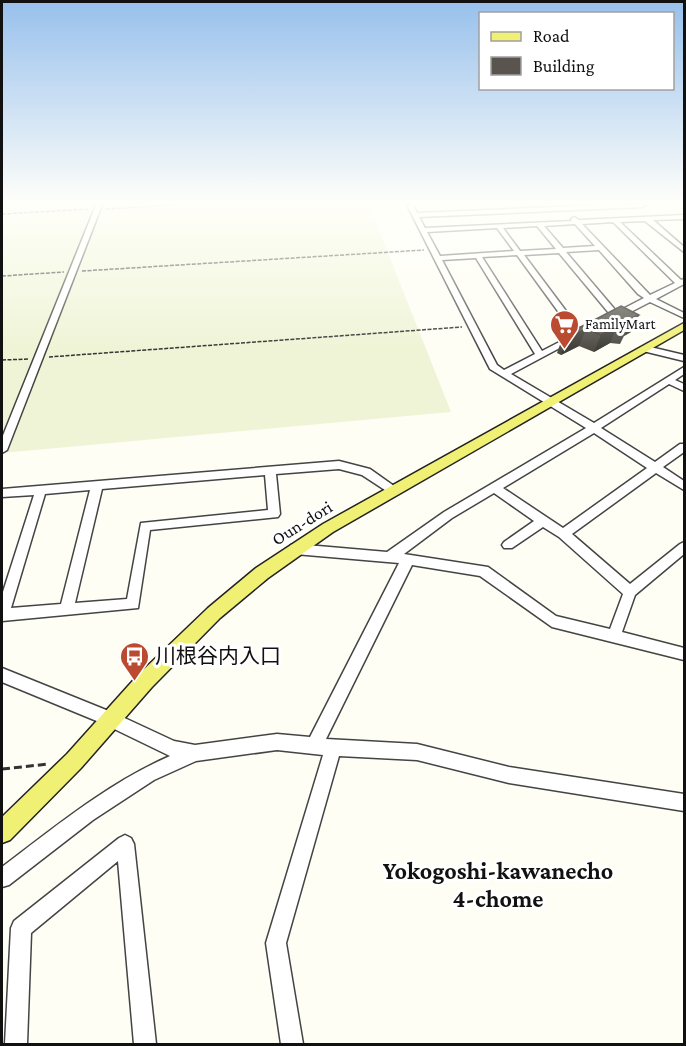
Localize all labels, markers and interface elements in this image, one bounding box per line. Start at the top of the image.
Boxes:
legend [479,12,674,90]
text: Road [533,26,570,46]
text: Building [533,56,595,76]
supermarket icon: FamilyMart [548,308,580,350]
place label: FamilyMart [585,316,657,333]
street label: Oun-dori [268,496,336,549]
bus stop icon: 川根谷内入口 [118,640,150,682]
place label: 川根谷内入口 [155,644,281,668]
district label: Yokogoshi-kawanecho 4-chome [383,857,613,912]

